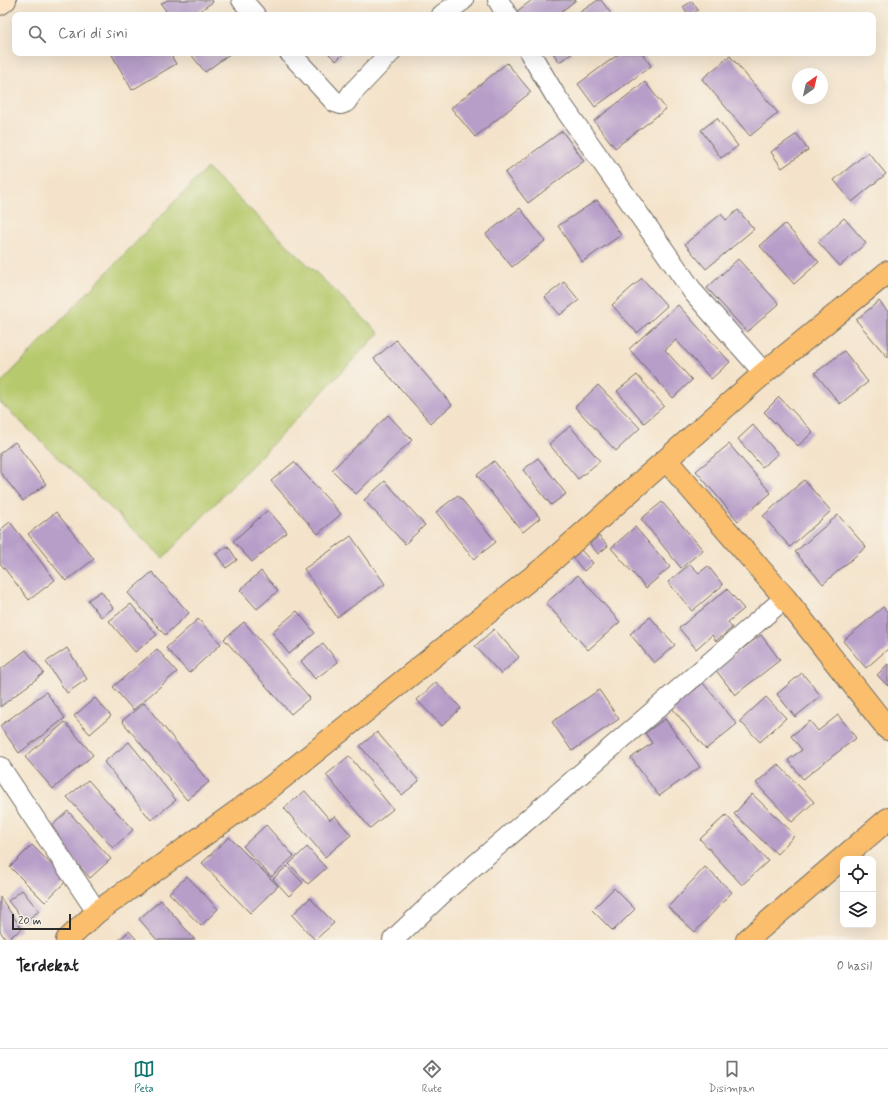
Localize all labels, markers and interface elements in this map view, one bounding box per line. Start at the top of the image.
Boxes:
search box [12,12,876,56]
icon: search [26,23,48,45]
text: Cari di sini [58,24,128,44]
north arrow [792,68,828,104]
map controls [840,856,876,928]
button: locate [840,856,876,892]
button: layers [840,892,876,928]
scale bar [12,912,71,931]
text: 20 m [18,914,41,928]
text: Terdekat [16,955,79,977]
text: 0 hasil [837,958,872,975]
tab: Peta [133,1058,155,1096]
tab: Rute [421,1058,443,1096]
tab: Disimpan [709,1058,755,1096]

